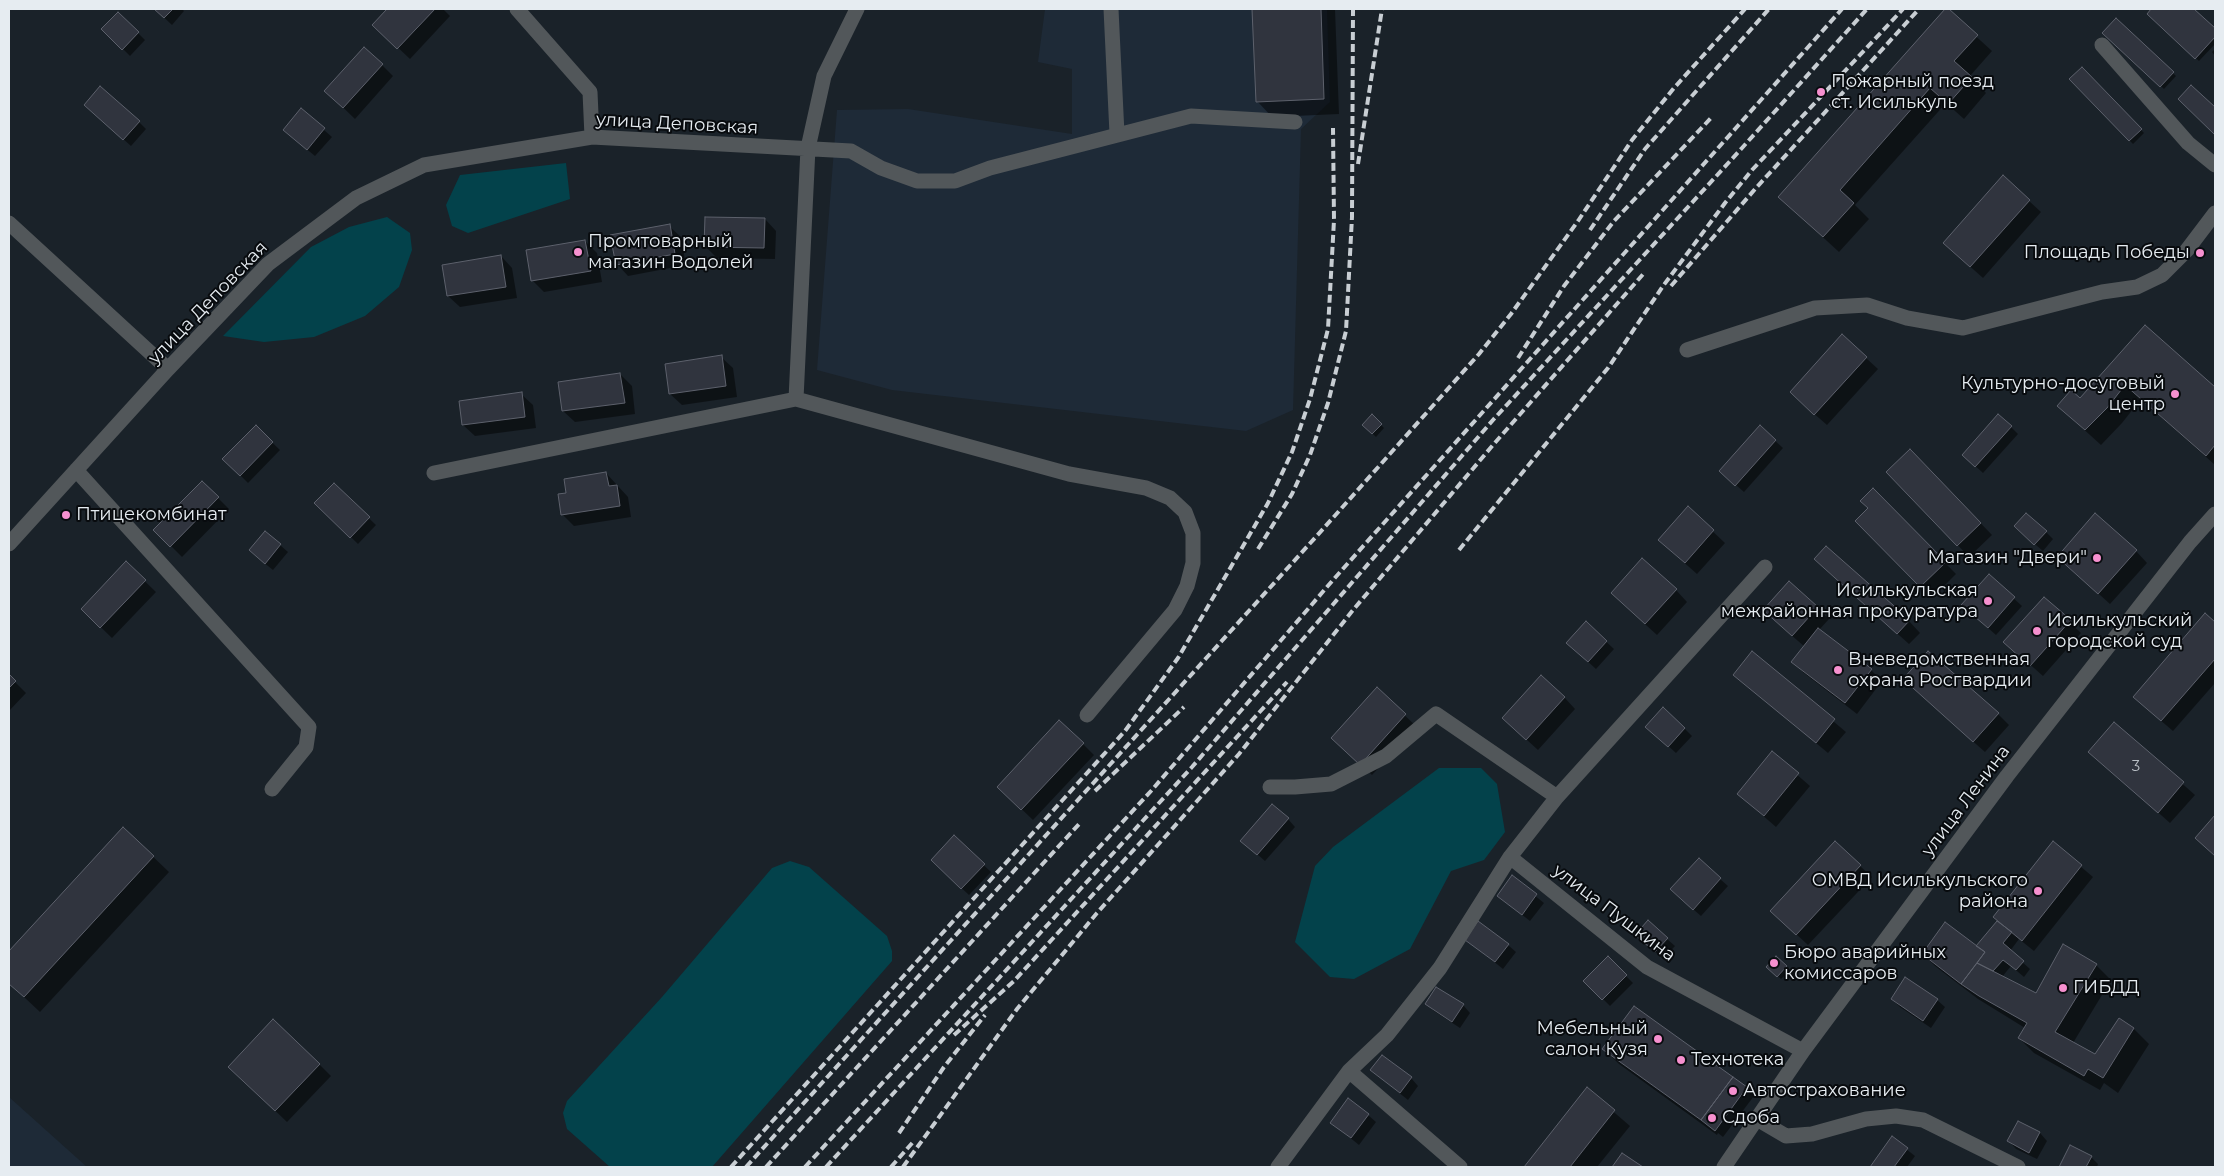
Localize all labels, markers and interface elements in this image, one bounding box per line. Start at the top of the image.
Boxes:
place label: Пожарный поезд ст. Исилькуль [1831,71,1994,114]
marker: Пожарный поезд ст. Исилькуль [1815,86,1827,98]
street label: улица Деповская [595,109,759,139]
place label: Промтоварный магазин Водолей [588,231,753,274]
street label: улица Деповская [144,237,272,369]
place label: Площадь Победы [2024,242,2190,264]
marker: Промтоварный магазин Водолей [572,246,584,258]
marker: Площадь Победы [2194,247,2206,259]
place label: Культурно-досуговый центр [1961,373,2165,416]
marker: Культурно-досуговый центр [2169,388,2181,400]
place label: Птицекомбинат [76,504,226,526]
marker: Птицекомбинат [60,509,72,521]
place label: Магазин "Двери" [1927,547,2087,569]
marker: Магазин "Двери" [2091,552,2103,564]
place label: Исилькульская межрайонная прокуратура [1721,580,1978,622]
marker: Исилькульская межрайонная прокуратура [1982,595,1994,607]
place label: Исилькульский городской суд [2047,610,2192,652]
marker: Исилькульский городской суд [2031,625,2043,637]
place label: Вневедомственная охрана Росгвардии [1848,649,2032,692]
marker: Вневедомственная охрана Росгвардии [1832,664,1844,676]
street label: улица Ленина [1917,741,2015,861]
house number: 3 [2132,758,2140,776]
street label: улица Пушкина [1548,860,1680,966]
place label: ОМВД Исилькульского района [1812,870,2028,912]
marker: ОМВД Исилькульского района [2032,885,2044,897]
place label: Бюро аварийных комиссаров [1784,942,1946,984]
marker: Бюро аварийных комиссаров [1768,957,1780,969]
place label: ГИБДД [2073,977,2139,999]
marker: ГИБДД [2057,982,2069,994]
place label: Мебельный салон Кузя [1537,1018,1648,1060]
marker: Мебельный салон Кузя [1652,1033,1664,1045]
place label: Технотека [1691,1049,1784,1071]
marker: Технотека [1675,1054,1687,1066]
place label: Автострахование [1743,1080,1906,1102]
marker: Автострахование [1727,1085,1739,1097]
place label: Сдоба [1722,1107,1780,1129]
marker: Сдоба [1706,1112,1718,1124]

